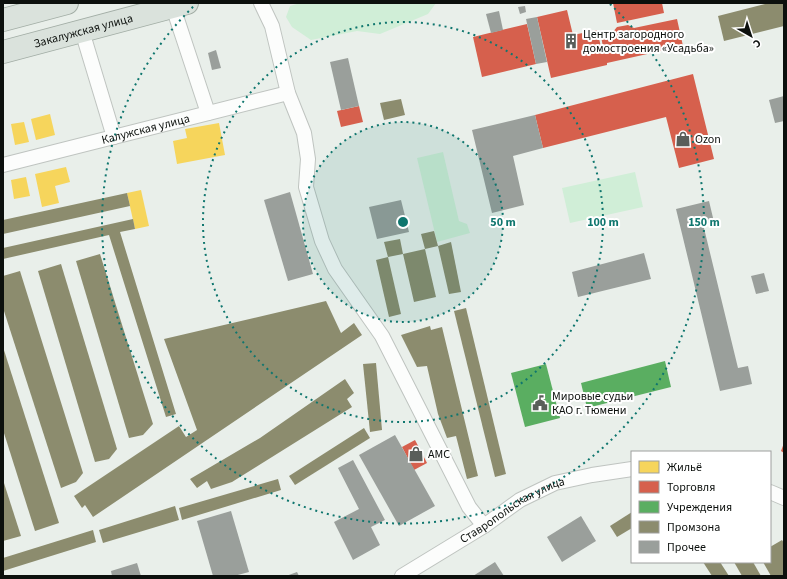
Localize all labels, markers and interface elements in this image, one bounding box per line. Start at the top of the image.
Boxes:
street label: Закалужская улица [32,9,135,52]
north arrow [731,16,771,56]
place label: Центр загородного домостроения «Усадьба» [583,26,714,57]
building icon: Центр загородного домостроения «Усадьба» [562,32,580,50]
text: С [749,36,764,52]
street label: Калужская улица [100,110,191,148]
shop icon: Ozon [674,130,692,148]
place label: Ozon [695,131,721,148]
text: 50 m [490,214,516,231]
text: 100 m [587,214,619,231]
text: 150 m [688,214,720,231]
centre of rings [396,215,410,229]
place label: Мировые судьи КАО г. Тюмени [552,388,633,419]
public building icon: Мировые судьи КАО г. Тюмени [531,394,549,412]
shop icon: АМС [407,445,425,463]
place label: АМС [428,446,450,463]
legend [631,451,771,563]
text: Жильё [667,459,702,476]
street label: Ставропольская улица [456,473,566,547]
text: Торговля [667,479,715,496]
text: Учреждения [667,499,732,516]
text: Промзона [667,519,720,536]
text: Прочее [667,539,706,556]

